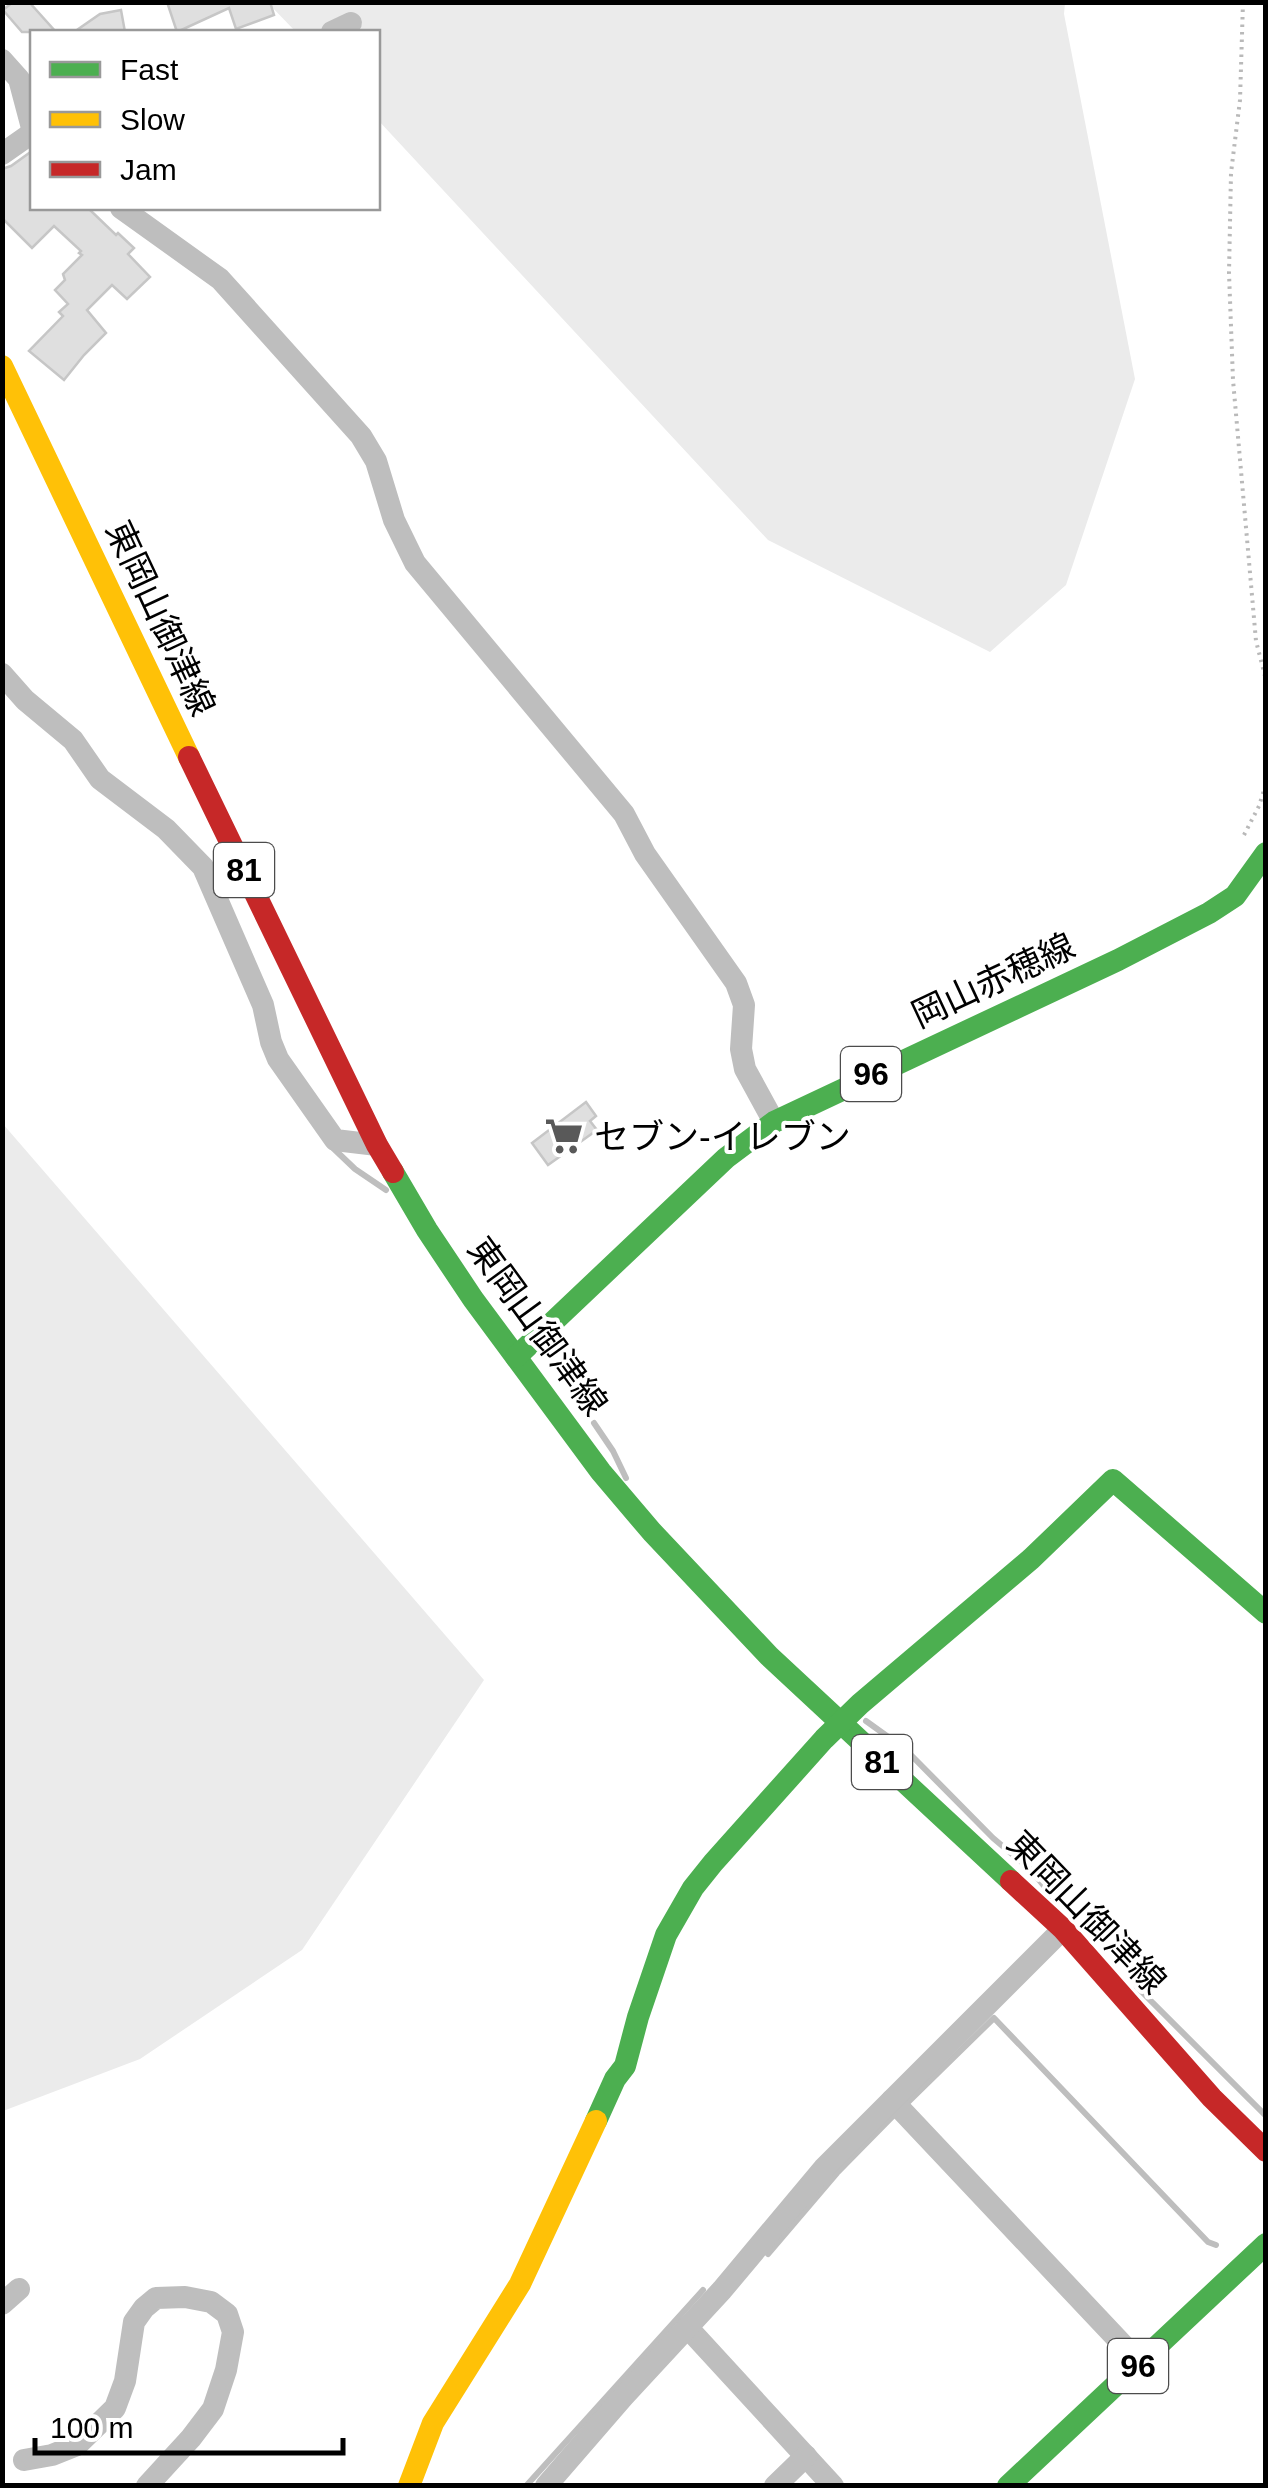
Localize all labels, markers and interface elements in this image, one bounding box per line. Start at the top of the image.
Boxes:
legend [30,30,380,210]
text: Fast [120,53,179,86]
text: Slow [120,103,185,136]
text: Jam [120,153,177,186]
street label: 東岡山御津線 [99,515,223,721]
road number: 81 [214,843,274,897]
street label: 岡山赤穂線 [905,925,1081,1035]
road number: 96 [841,1047,901,1101]
supermarket icon: セブン-イレブン [543,1115,585,1157]
place label: セブン-イレブン [594,1117,851,1156]
street label: 東岡山御津線 [461,1230,615,1422]
road number: 81 [852,1735,912,1789]
street label: 東岡山御津線 [1000,1823,1174,2001]
road number: 96 [1108,2339,1168,2393]
scale bar [35,2393,342,2455]
text: 100 m [50,2411,133,2444]

